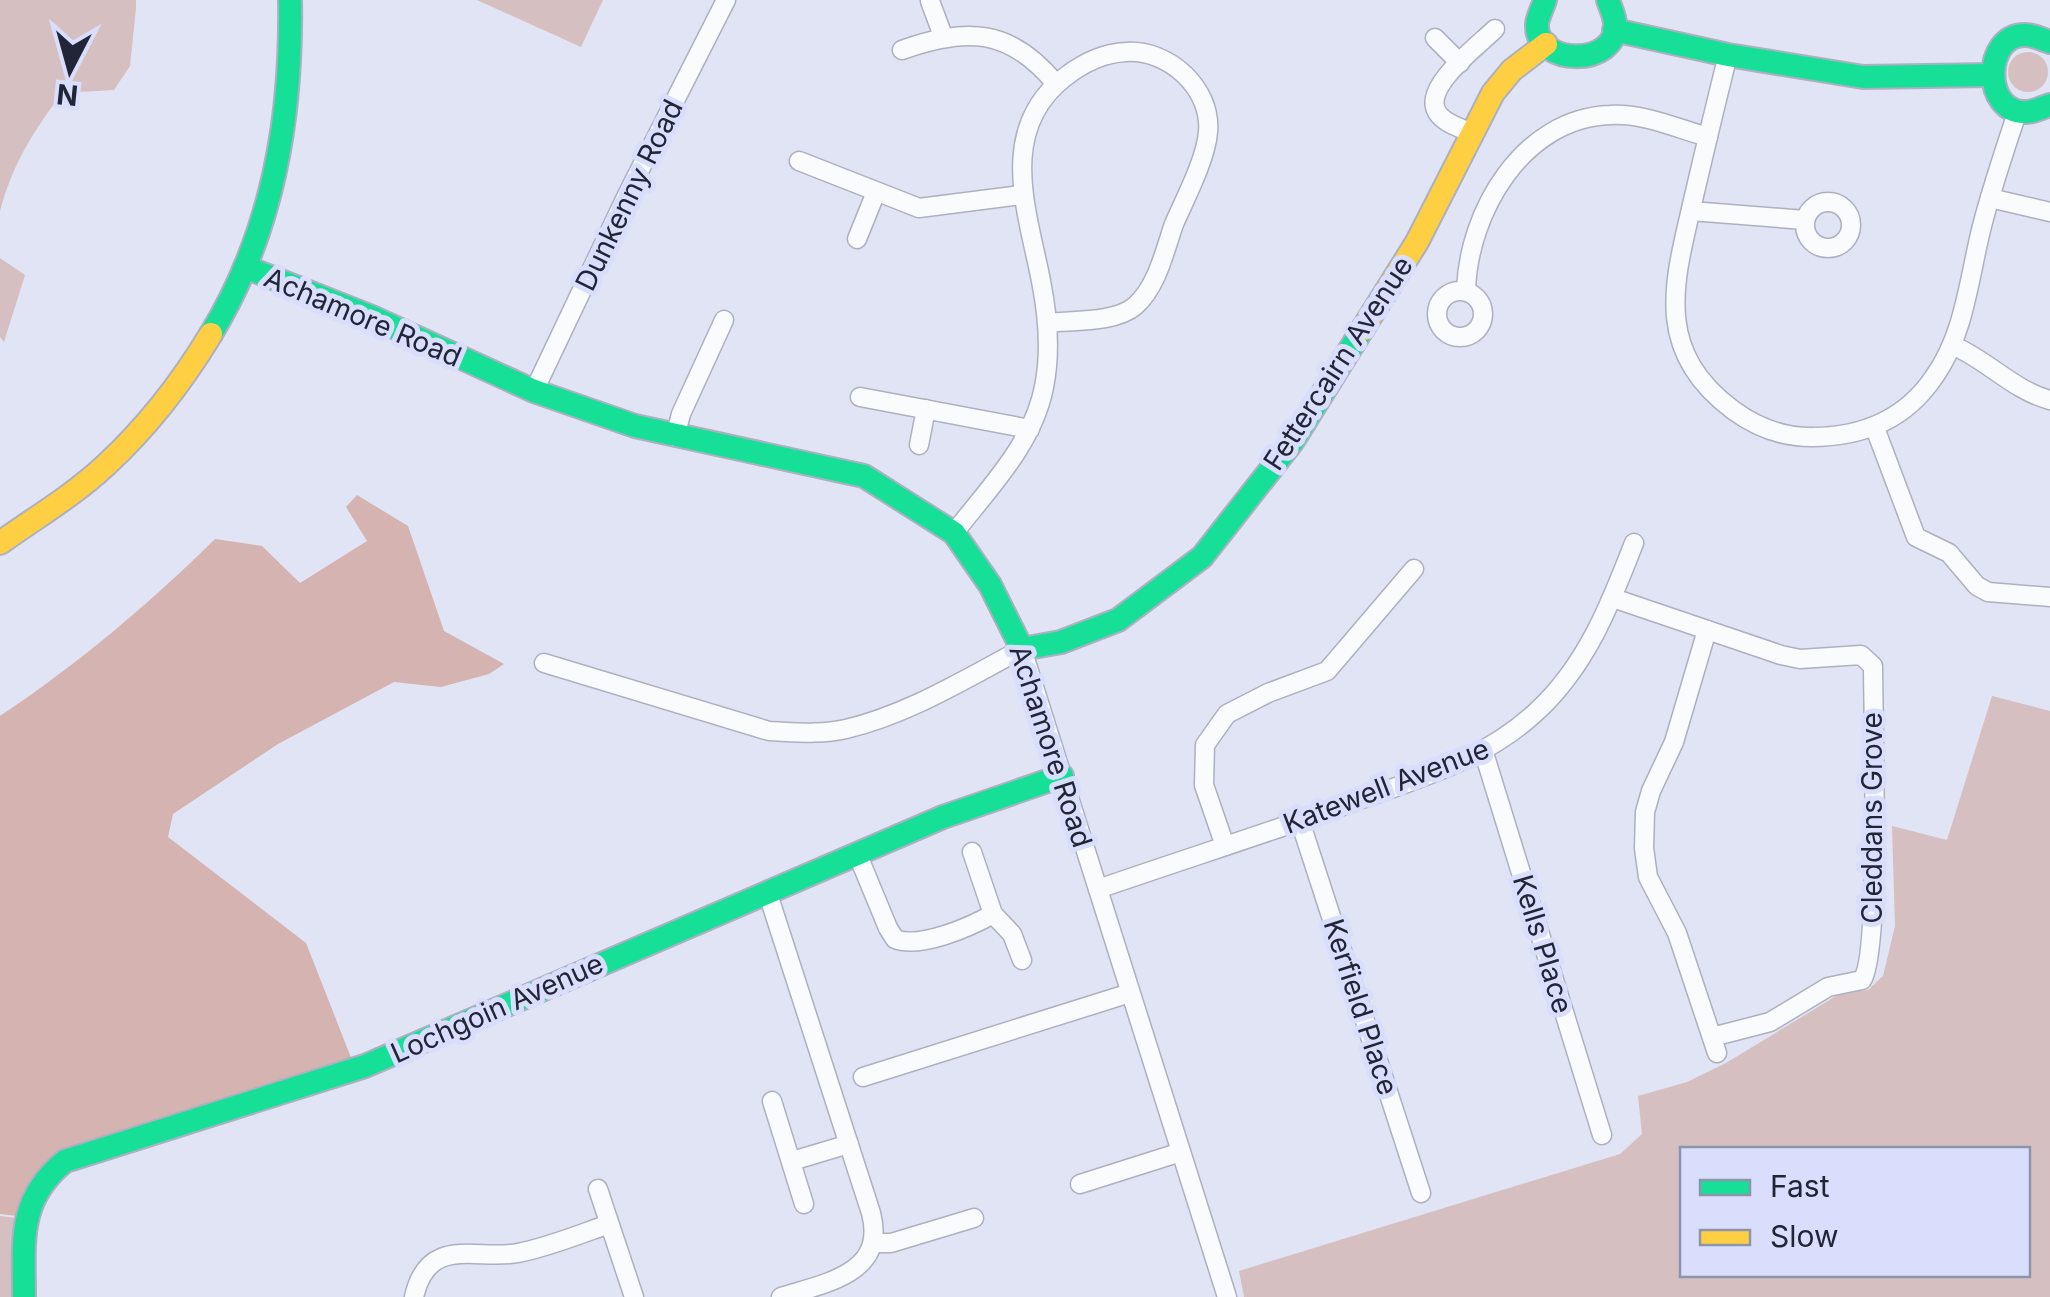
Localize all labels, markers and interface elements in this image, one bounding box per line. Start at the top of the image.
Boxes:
north arrow [20,20,120,120]
text: N [55,77,80,113]
street label: Dunkenny Road [568,94,690,296]
street label: Fettercairn Avenue [1256,250,1420,476]
street label: Achamore Road [259,260,467,374]
street label: Achamore Road [1002,641,1100,851]
street label: Cleddans Grove [1855,712,1889,924]
street label: Katewell Avenue [1278,731,1494,841]
street label: Kells Place [1506,871,1580,1017]
street label: Kerfield Place [1317,915,1405,1099]
street label: Lochgoin Avenue [386,946,608,1070]
legend [1680,1147,2030,1277]
text: Fast [1770,1168,1830,1204]
text: Slow [1770,1218,1839,1254]

